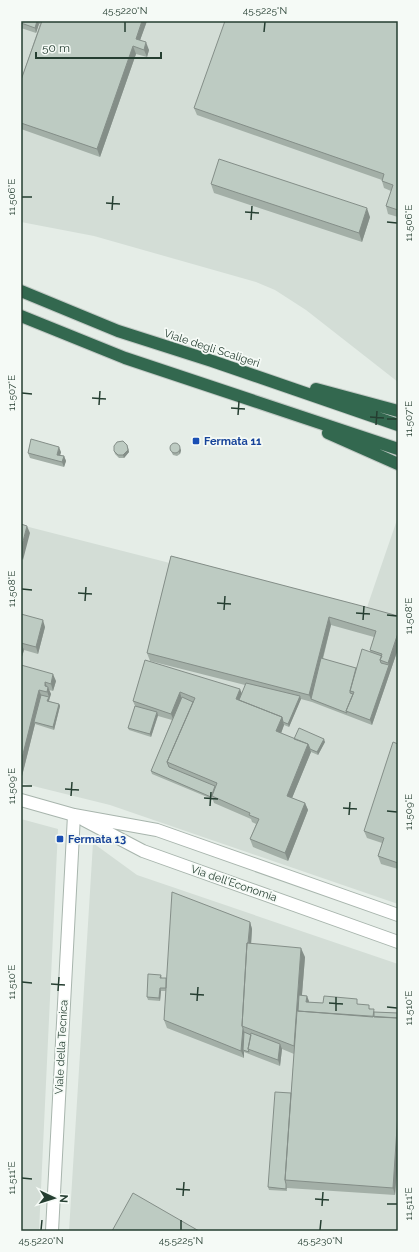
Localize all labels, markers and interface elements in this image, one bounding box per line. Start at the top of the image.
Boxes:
text: 45.5220°N [103,5,147,16]
text: 45.5225°N [243,5,287,16]
scale bar [36,34,161,60]
text: 50 m [42,41,70,55]
text: 11.506°E [6,179,17,215]
text: 11.506°E [403,205,414,241]
street label: Viale degli Scaligeri [162,327,261,370]
text: 11.507°E [6,375,17,411]
text: 11.507°E [403,401,414,437]
place label: Fermata 11 [204,435,262,448]
marker: Fermata 11 [191,436,201,446]
text: 11.508°E [6,571,17,607]
text: 11.508°E [403,598,414,634]
text: 11.509°E [6,768,17,804]
text: 11.509°E [403,794,414,830]
place label: Fermata 13 [68,833,126,846]
marker: Fermata 13 [55,834,65,844]
street label: Via dell'Economia [189,863,279,904]
text: 11.510°E [6,965,17,999]
text: 11.510°E [403,991,414,1025]
street label: Viale della Tecnica [53,999,70,1095]
text: 11.511°E [6,1162,17,1195]
north arrow [34,1178,74,1218]
text: 11.511°E [403,1188,414,1221]
text: N [57,1194,70,1203]
text: 45.5220°N [19,1235,63,1246]
text: 45.5225°N [159,1235,203,1246]
text: 45.5230°N [297,1235,343,1246]

